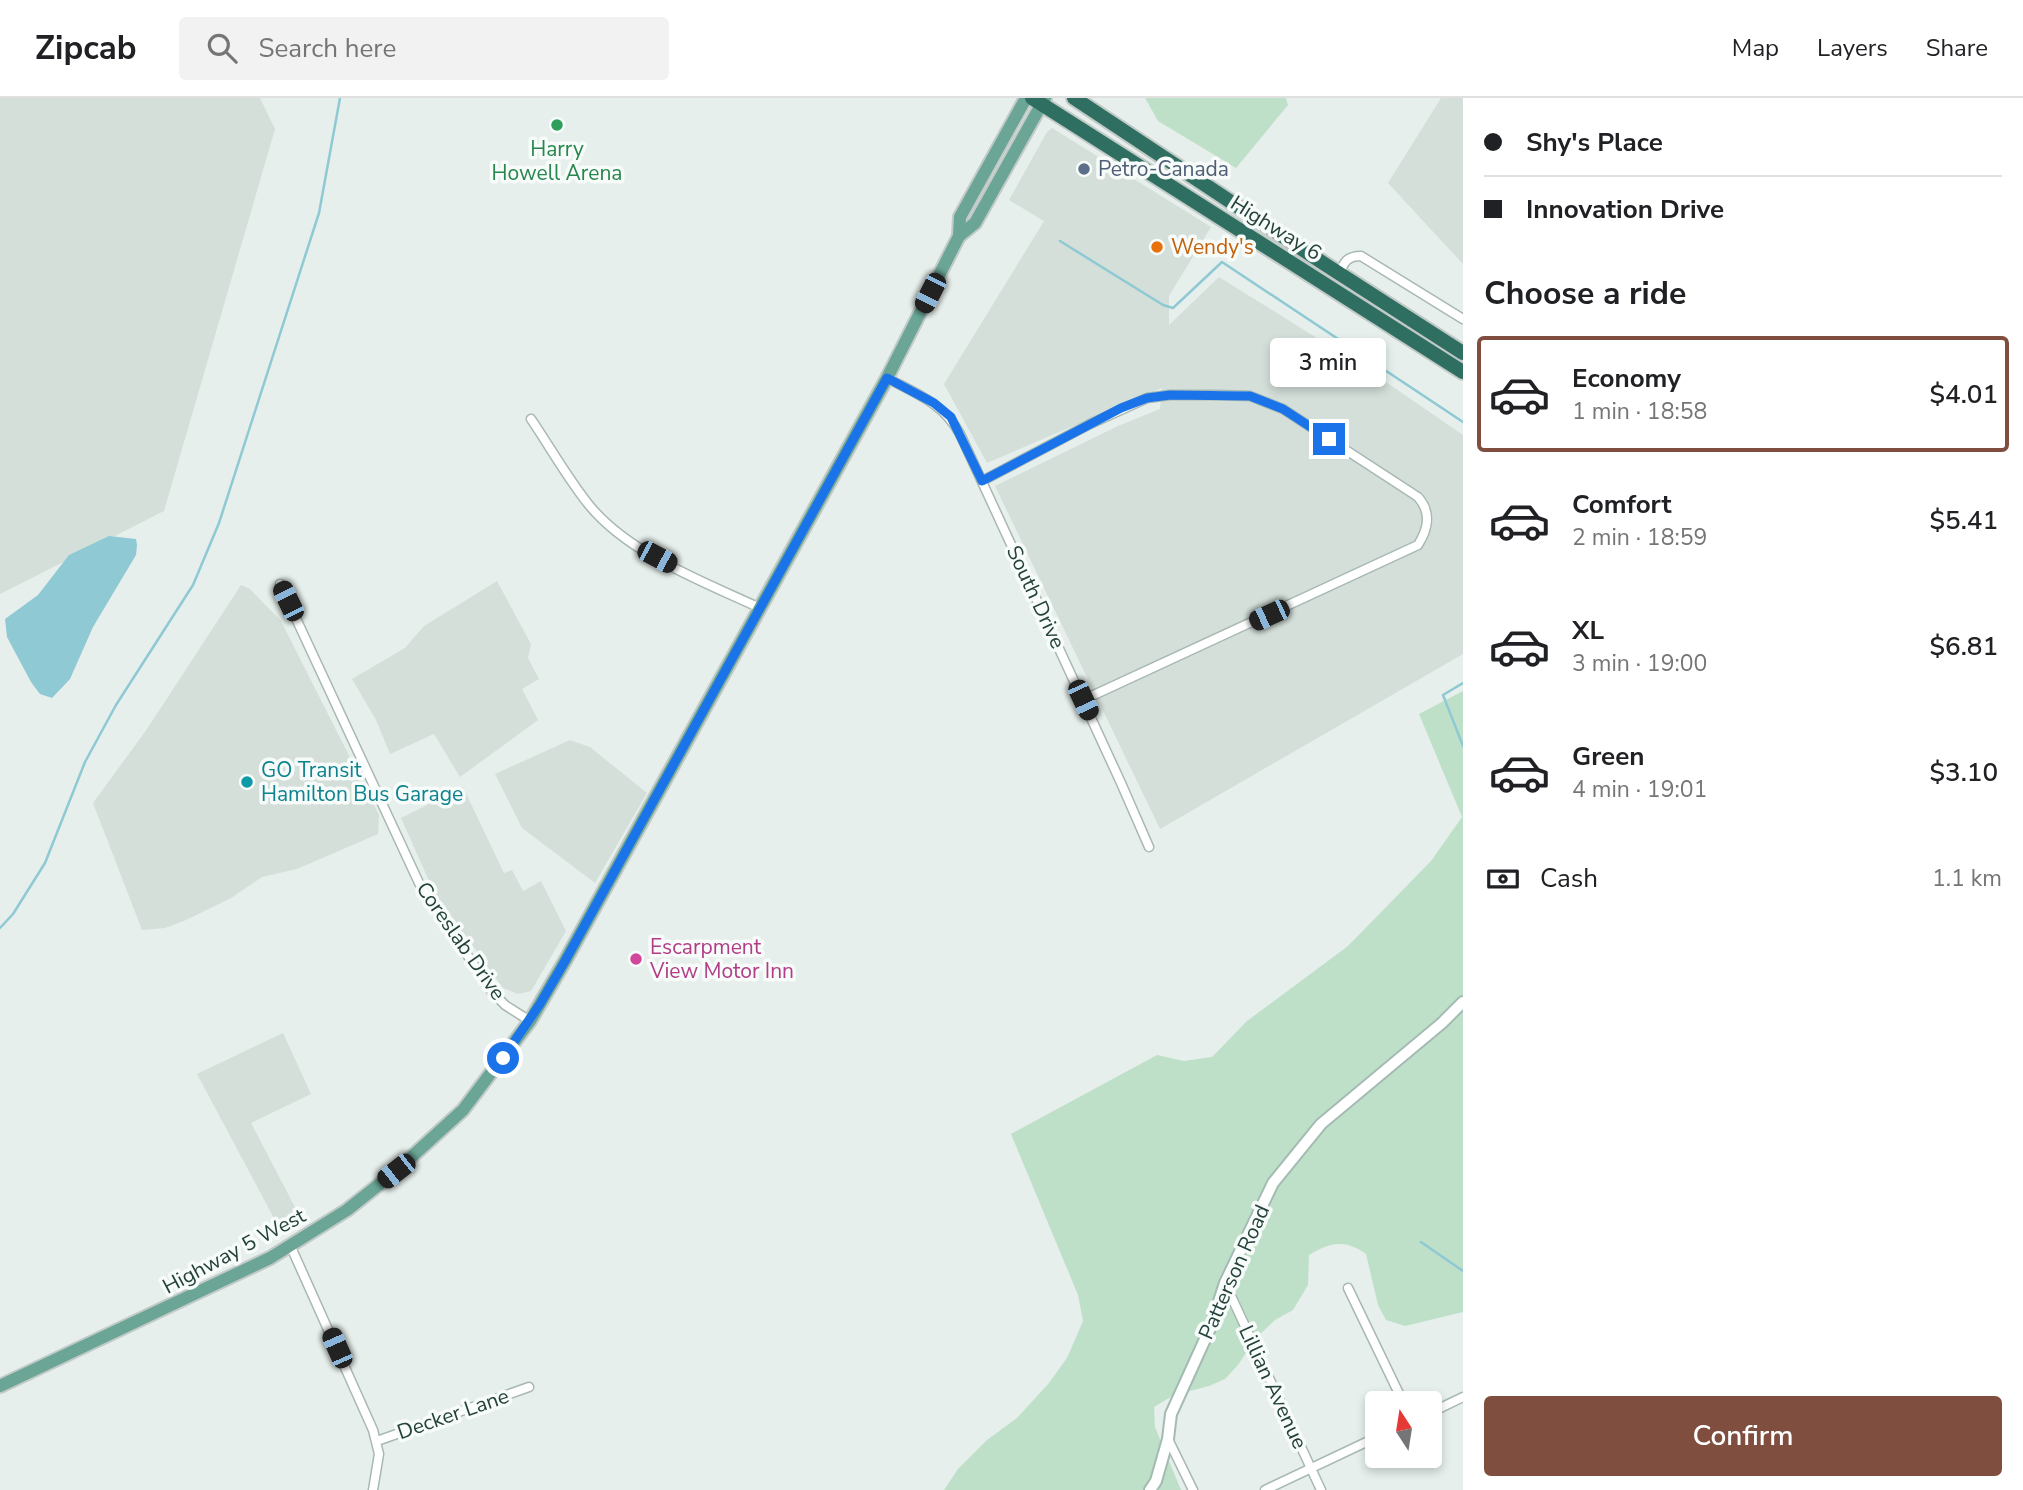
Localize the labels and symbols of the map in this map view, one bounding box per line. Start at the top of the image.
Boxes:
marker: Harry Howell Arena [549,117,565,133]
place label: Harry Howell Arena [492,135,622,187]
place label: Petro-Canada [1098,155,1229,183]
marker: Petro-Canada [1076,161,1092,177]
street label: Highway 6 [1225,189,1327,267]
place label: Wendy's [1171,233,1254,261]
marker: Wendy's [1149,239,1165,255]
car [912,270,949,316]
callout: 3 min [1271,338,1387,386]
route end [1313,423,1345,455]
car [634,538,681,576]
street label: South Drive [1000,541,1072,653]
car [270,578,307,624]
car [1246,597,1293,633]
car [1065,677,1102,723]
place label: GO Transit Hamilton Bus Garage [261,756,463,808]
marker: GO Transit Hamilton Bus Garage [239,774,255,790]
street label: Coreslab Drive [410,876,512,1006]
place label: Escarpment View Motor Inn [649,933,794,985]
marker: Escarpment View Motor Inn [628,951,644,967]
route start [487,1042,519,1074]
car [373,1150,420,1192]
street label: Patterson Road [1192,1200,1276,1344]
street label: Highway 5 West [158,1201,311,1300]
street label: Lillian Avenue [1232,1321,1314,1453]
car [319,1325,356,1371]
street label: Decker Lane [393,1382,513,1446]
north arrow [1365,1391,1442,1468]

